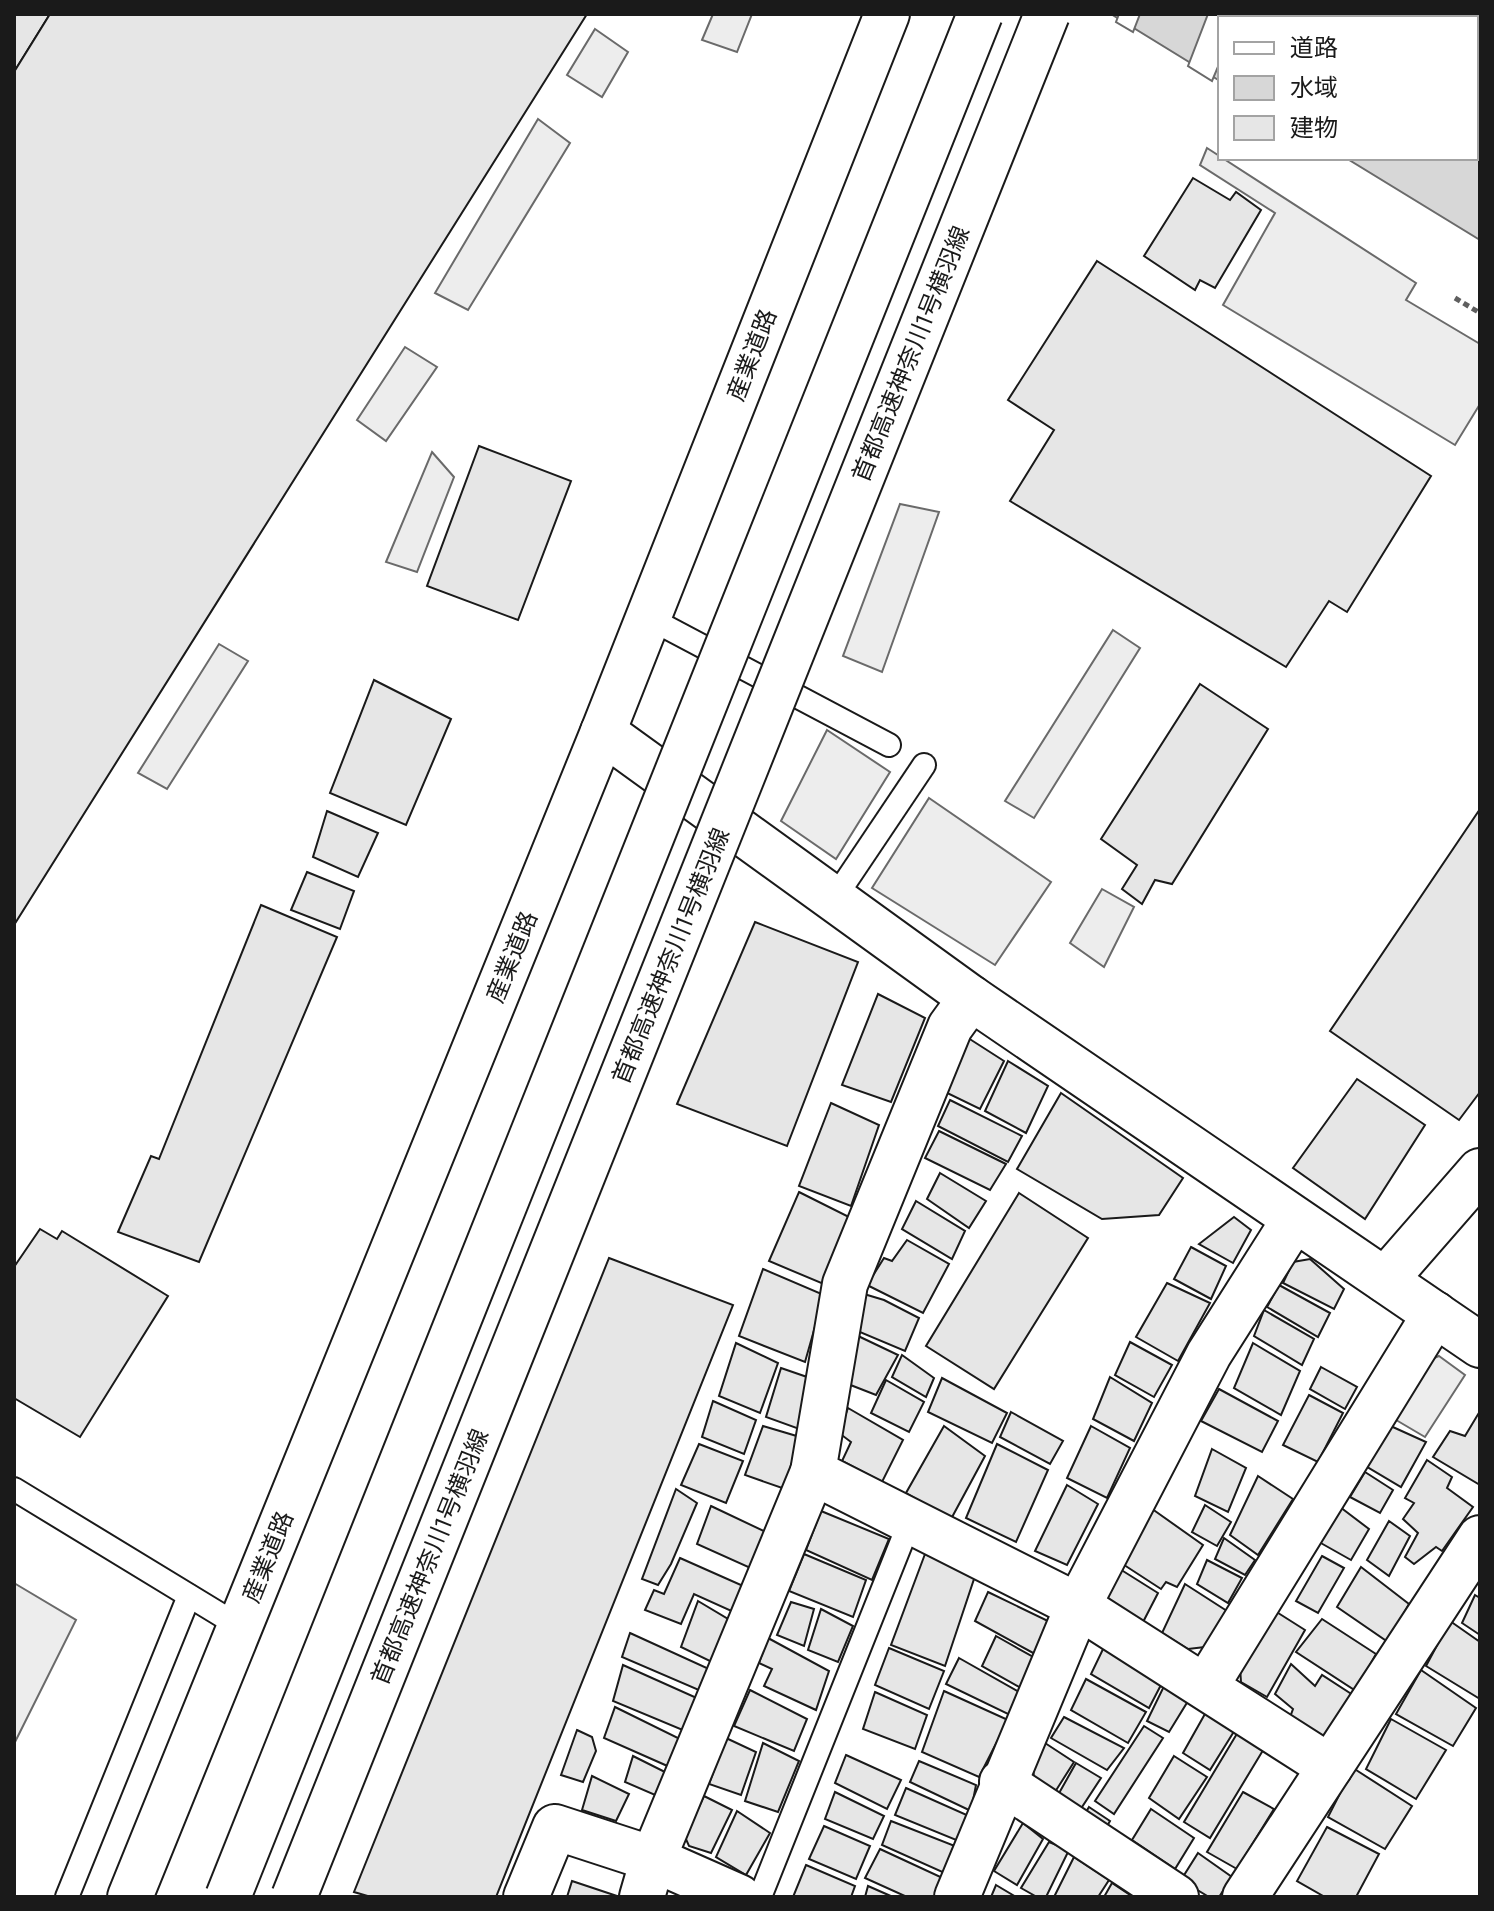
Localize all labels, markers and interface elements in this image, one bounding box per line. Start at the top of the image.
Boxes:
legend [1218,16,1478,160]
text: 道路 [1290,32,1338,61]
text: 水域 [1290,72,1338,101]
text: 建物 [1290,112,1338,141]
street label: 首都高速神奈川1号横羽線 [845,221,974,486]
street label: 産業道路 [720,304,781,404]
street label: 首都高速神奈川1号横羽線 [605,823,734,1088]
street label: 産業道路 [479,907,542,1006]
street label: 首都高速神奈川1号横羽線 [364,1424,493,1689]
street label: 産業道路 [235,1507,298,1606]

